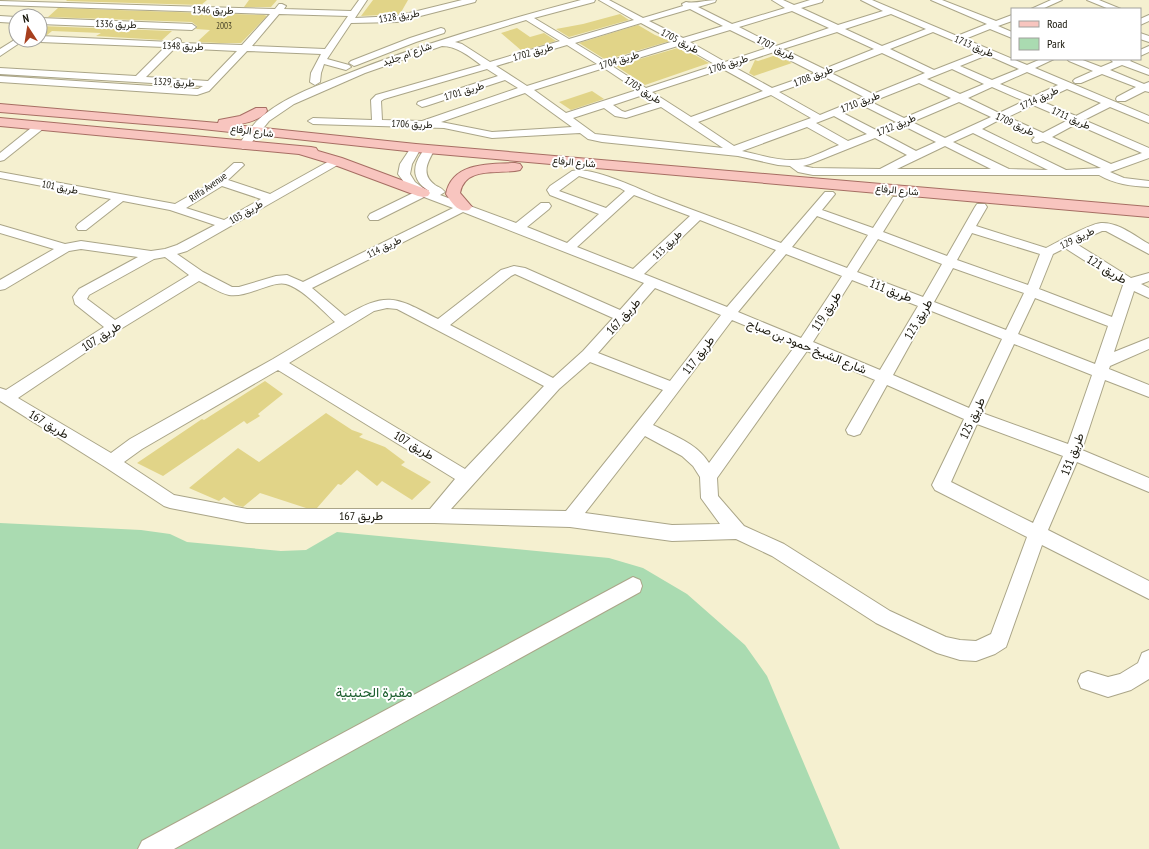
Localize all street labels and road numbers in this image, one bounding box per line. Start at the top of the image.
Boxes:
street label: طريق 1346 [192,3,234,17]
street label: طريق 1328 [378,6,421,26]
street label: طريق 1336 [95,17,137,31]
street label: طريق 1705 [659,26,702,57]
street label: طريق 1713 [952,32,996,60]
street label: طريق 1707 [755,33,798,63]
street label: طريق 1348 [162,39,204,53]
street label: شارع ام جليد [381,39,433,69]
street label: طريق 1702 [511,40,555,64]
street label: طريق 1704 [597,48,641,72]
street label: طريق 1706 [706,51,750,77]
street label: طريق 1708 [791,62,835,89]
street label: طريق 1703 [622,73,664,107]
street label: طريق 1329 [153,74,195,90]
street label: طريق 1701 [442,79,486,103]
street label: طريق 1714 [1018,83,1061,113]
street label: طريق 1710 [838,88,882,115]
street label: طريق 1711 [1049,104,1093,133]
street label: طريق 1709 [994,109,1037,139]
street label: طريق 1712 [874,111,918,139]
street label: طريق 1706 [391,117,433,131]
street label: شارع الرفاع [230,122,275,140]
street label: شارع الرفاع [552,154,596,170]
street label: Riffa Avenue [187,169,229,205]
street label: طريق 101 [41,177,80,197]
street label: شارع الرفاع [875,182,919,198]
street label: طريق 103 [227,197,266,227]
street label: طريق 129 [1058,224,1097,252]
street label: طريق 113 [649,227,685,262]
street label: طريق 114 [365,233,404,261]
street label: طريق 121 [1084,251,1130,288]
street label: طريق 111 [867,275,914,306]
street label: طريق 119 [808,288,845,334]
street label: طريق 167 [603,294,644,338]
street label: طريق 123 [900,296,936,342]
street label: شارع الشيخ حمود بن صباح [744,315,869,379]
street label: طريق 107 [78,318,124,355]
street label: طريق 117 [679,333,718,378]
street label: طريق 125 [956,395,989,442]
street label: طريق 167 [26,406,72,443]
street label: طريق 107 [391,427,437,464]
street label: طريق 131 [1057,431,1088,478]
street label: طريق 167 [339,508,383,524]

